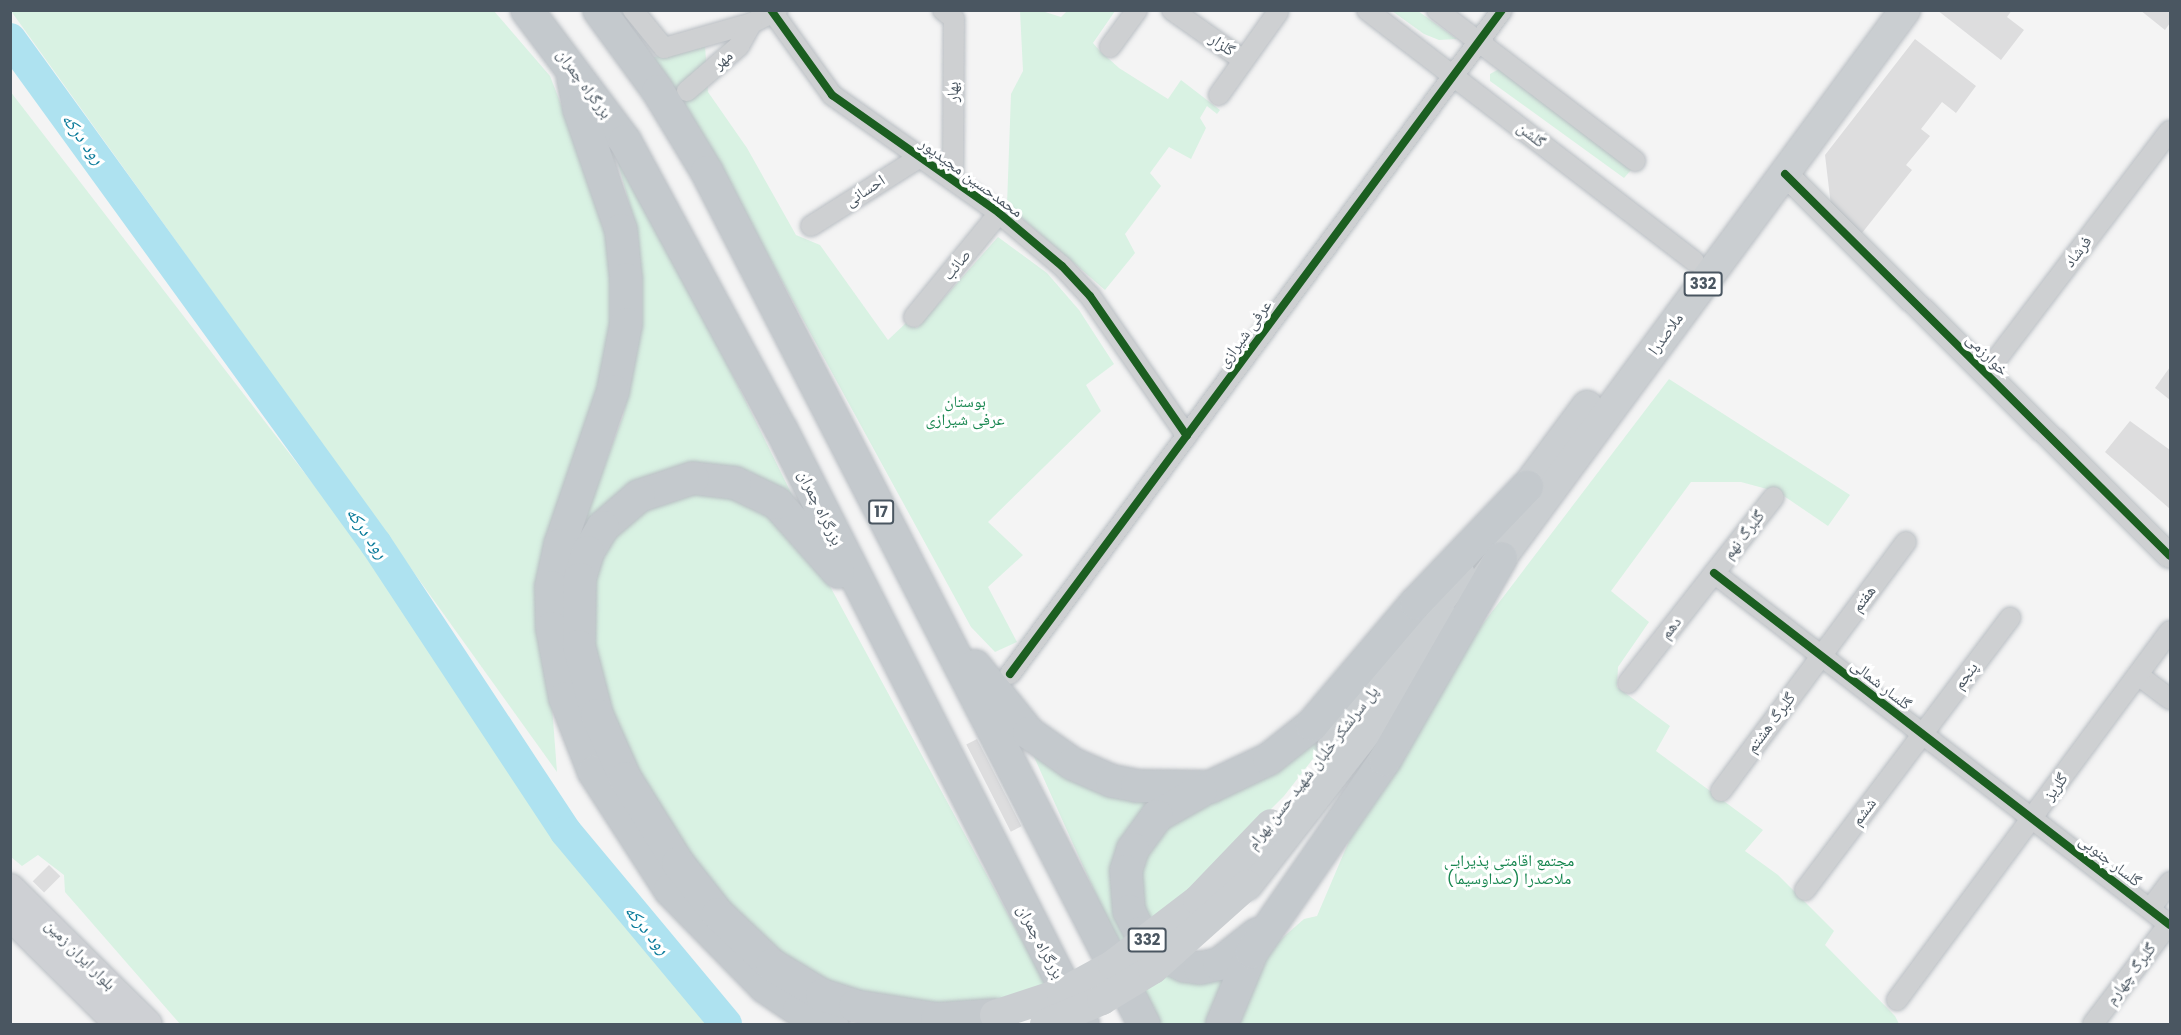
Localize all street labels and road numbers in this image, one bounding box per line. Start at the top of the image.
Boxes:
street label: گلزار [1205,29,1239,61]
street label: بزرگراه چمران [552,46,616,122]
street label: مهر [709,46,737,74]
street label: بهار [943,82,963,102]
street label: گلشن [1513,118,1549,152]
street label: محمدحسین مجیدپور [916,134,1026,222]
street label: احسانی [841,171,889,211]
street label: فرشاد [2060,232,2096,272]
street label: صائب [939,246,975,284]
road number: 332 [1684,272,1722,296]
street label: عرفی شیرازی [1214,296,1276,372]
street label: ملاصدرا [1644,309,1688,359]
street label: خوارزمی [1962,330,2012,380]
street label: بزرگراه چمران [794,467,846,549]
road number: 17 [868,500,894,524]
street label: گلبرگ نهم [1719,507,1769,563]
street label: هفتم [1848,582,1880,616]
street label: دهم [1656,613,1686,643]
street label: گلسار شمالی [1847,656,1915,714]
street label: پنجم [1950,659,1982,693]
street label: پل سرلشکر خلبان شهید حسن بهرام [1243,683,1383,853]
street label: گلبرگ هشتم [1742,689,1800,757]
street label: گلریز [2040,770,2072,804]
street label: ششم [1847,794,1881,830]
street label: گلسار جنوبی [2075,831,2145,891]
street label: بزرگراه چمران [1012,902,1068,982]
street label: بلوار ایران زمین [41,916,119,994]
road number: 332 [1128,928,1166,952]
street label: گلبرگ چهارم [2102,940,2160,1008]

